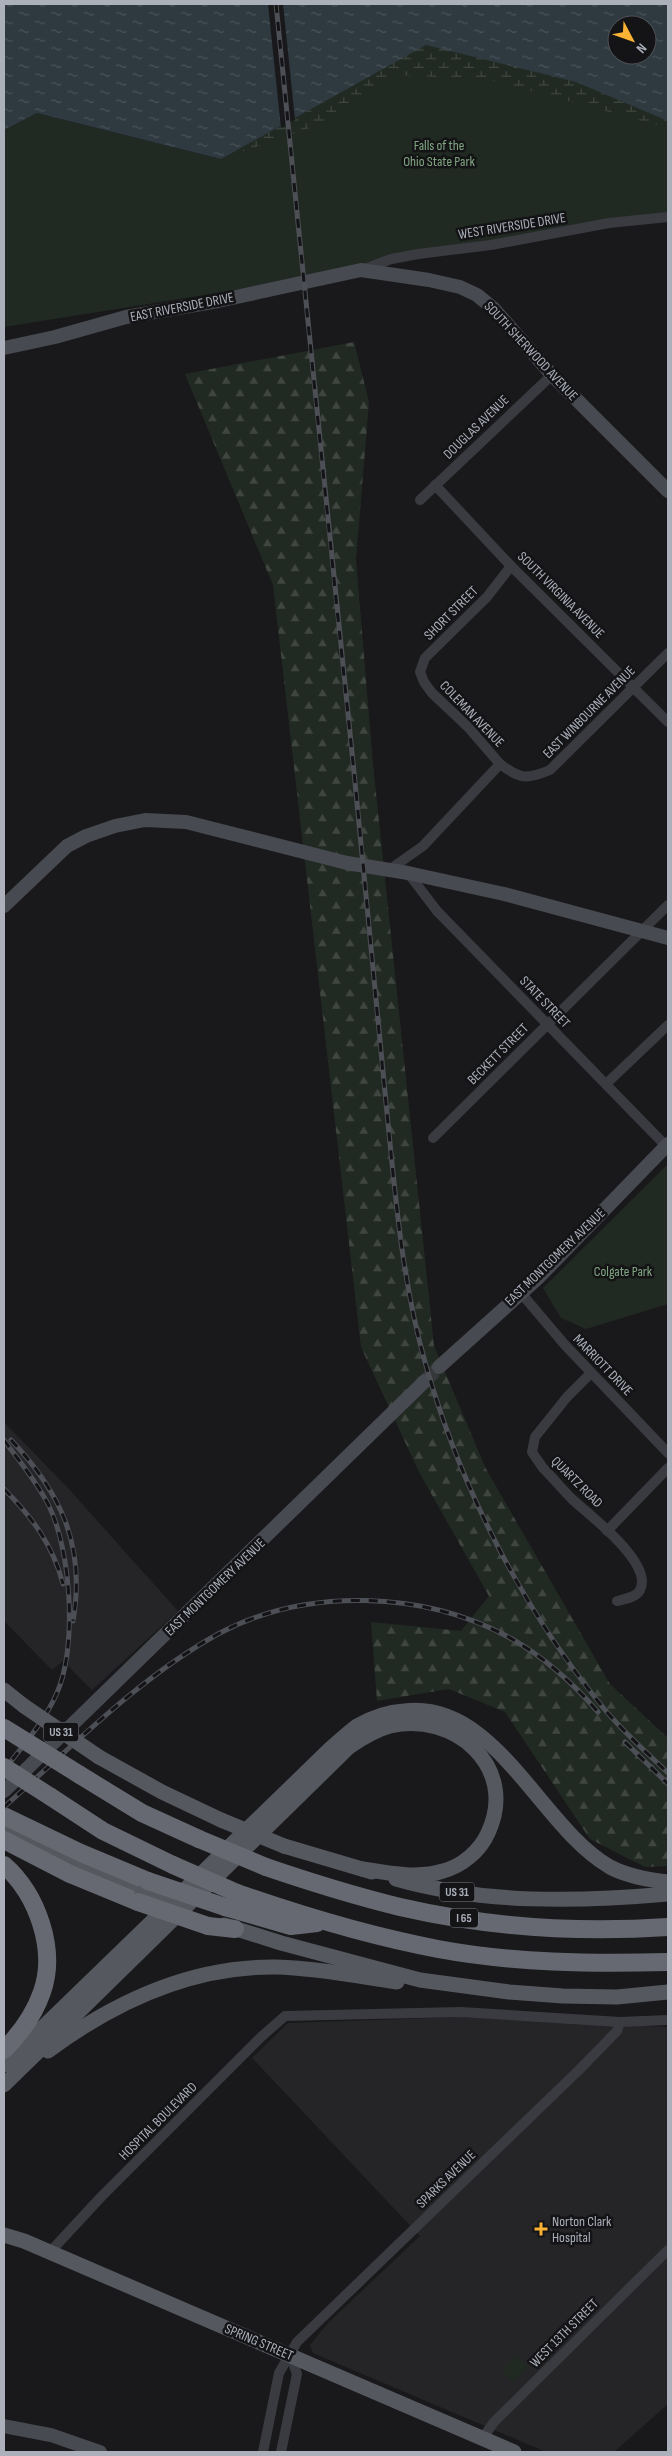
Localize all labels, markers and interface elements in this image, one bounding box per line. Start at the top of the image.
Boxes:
north arrow [607,15,657,65]
text: N [633,40,650,57]
park label: Falls of the Ohio State Park [403,137,475,170]
street label: WEST RIVERSIDE DRIVE [457,209,567,243]
street label: EAST RIVERSIDE DRIVE [129,289,236,325]
street label: SOUTH SHERWOOD AVENUE [481,298,582,404]
street label: DOUGLAS AVENUE [440,391,513,463]
street label: SOUTH VIRGINIA AVENUE [514,548,608,642]
street label: SHORT STREET [420,582,482,644]
street label: EAST WINBOURNE AVENUE [539,662,639,762]
street label: COLEMAN AVENUE [436,677,508,751]
street label: STATE STREET [516,973,574,1032]
street label: BECKETT STREET [464,1020,532,1088]
street label: EAST MONTGOMERY AVENUE [501,1205,609,1309]
park label: Colgate Park [594,1263,653,1280]
street label: MARRIOTT DRIVE [570,1331,637,1399]
street label: QUARTZ ROAD [548,1453,606,1511]
street label: EAST MONTGOMERY AVENUE [161,1535,269,1639]
road number: US 31 [44,1722,78,1741]
road number: US 31 [440,1882,474,1901]
road number: I 65 [450,1909,478,1928]
street label: HOSPITAL BOULEVARD [115,2078,201,2164]
street label: SPARKS AVENUE [413,2146,479,2212]
place label: Norton Clark Hospital [552,2213,612,2246]
marker: Norton Clark Hospital [534,2222,548,2236]
street label: WEST 13TH STREET [526,2295,602,2371]
street label: SPRING STREET [222,2320,296,2364]

